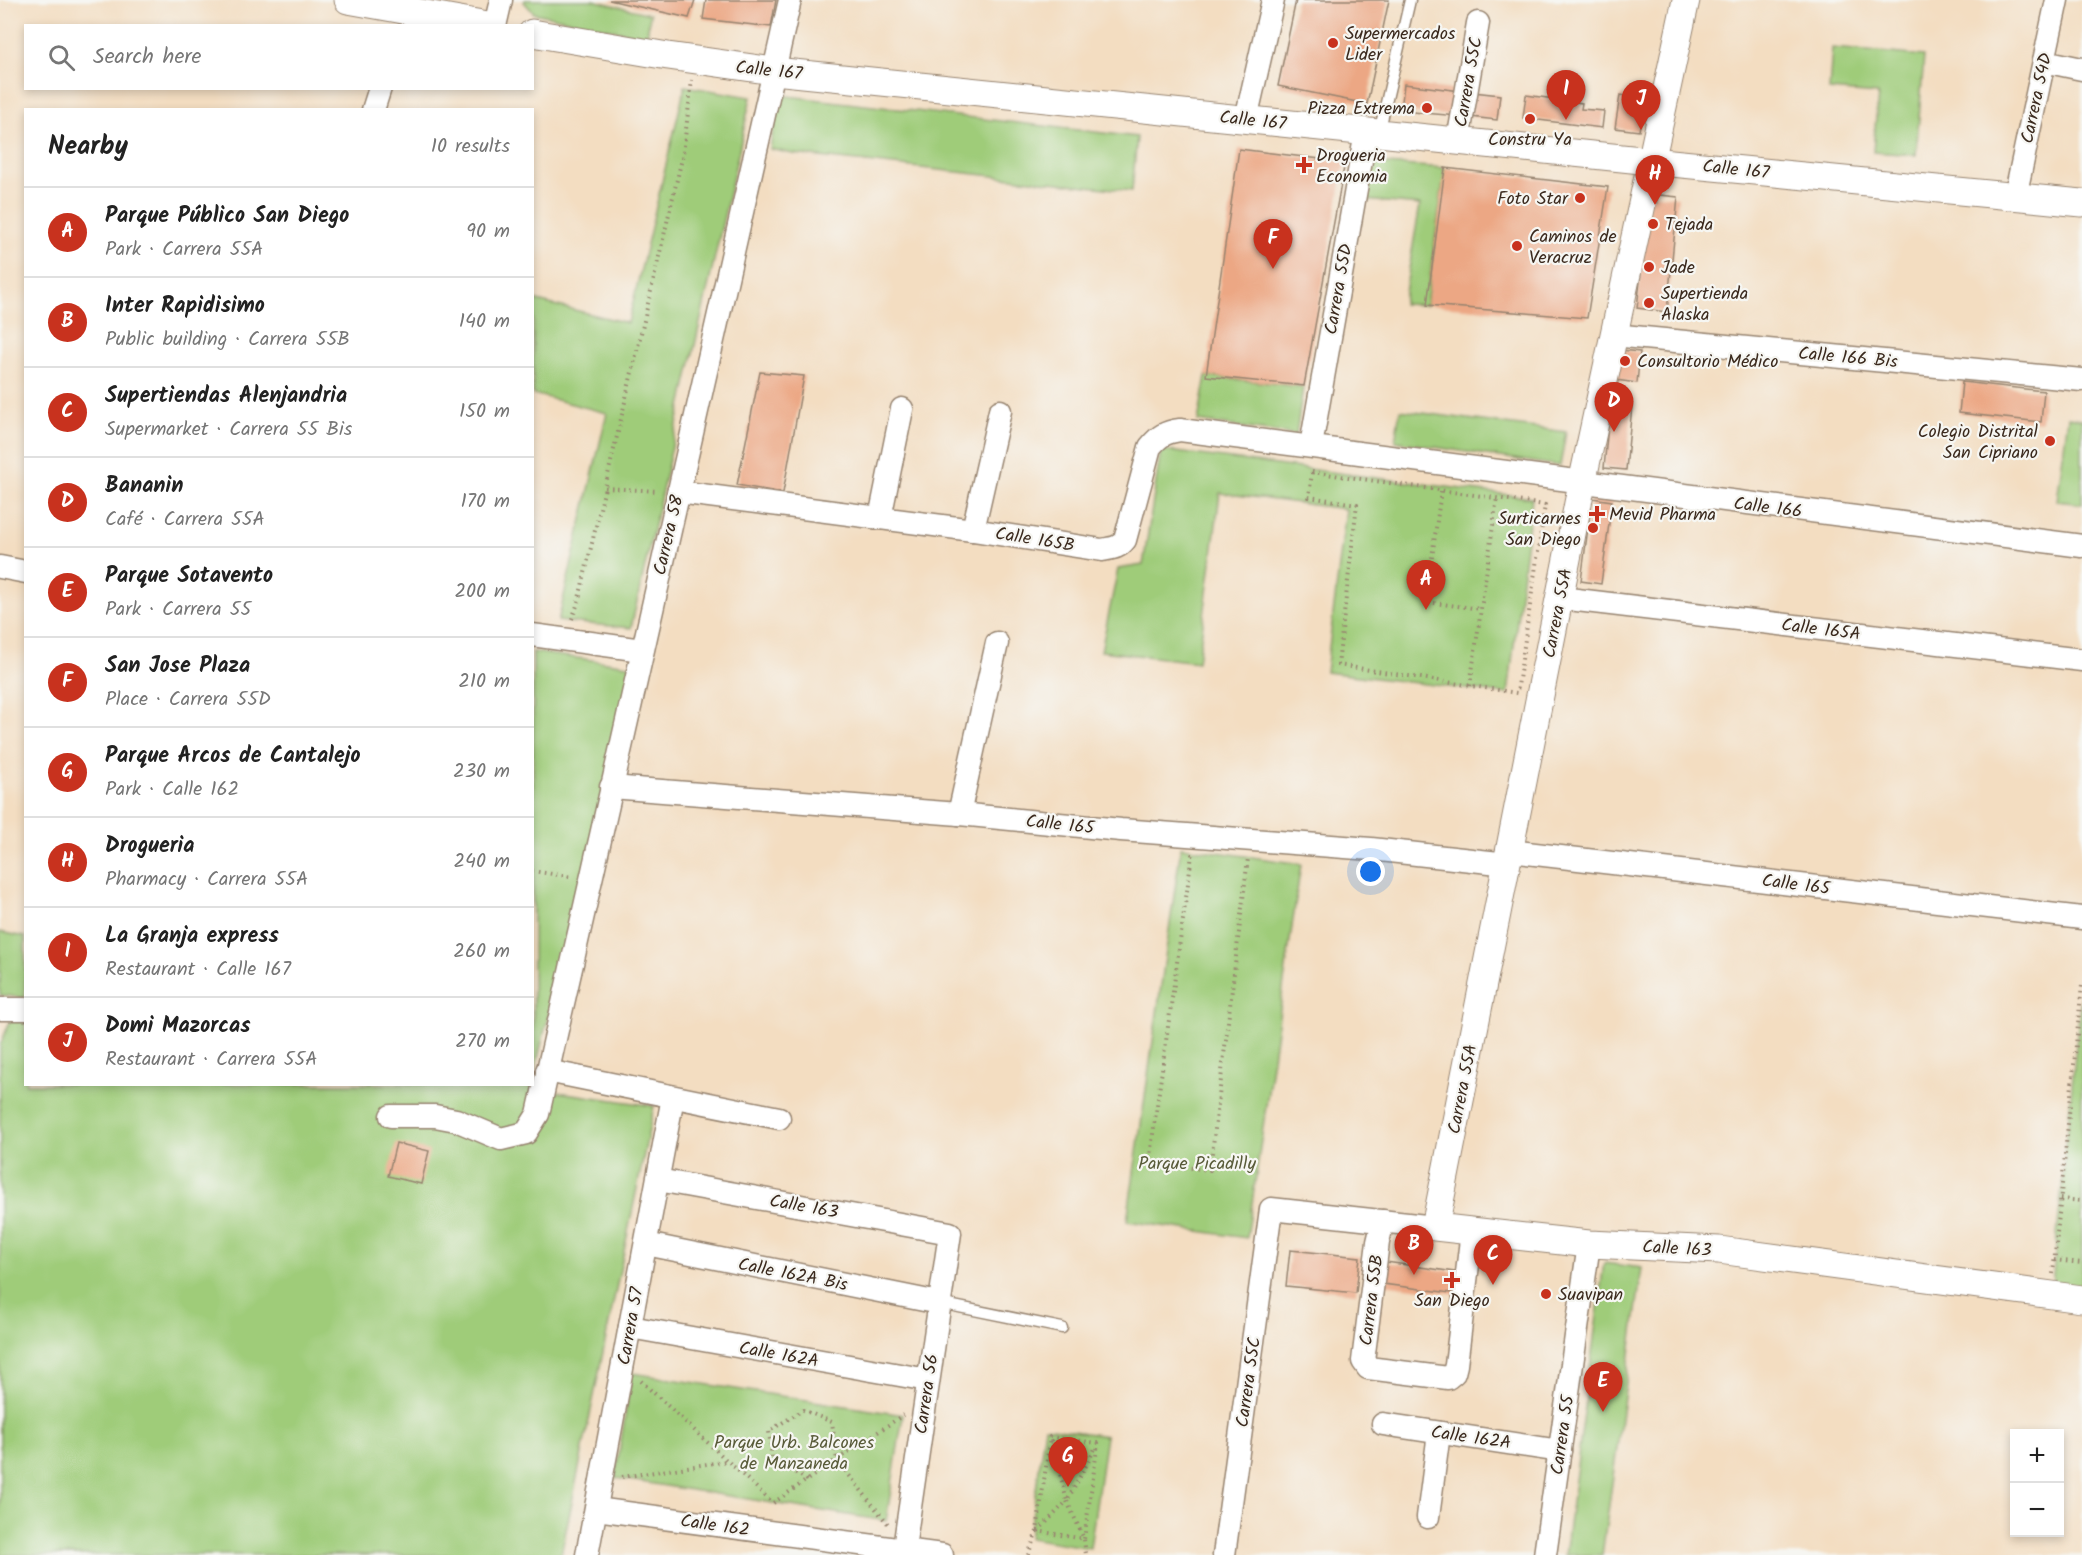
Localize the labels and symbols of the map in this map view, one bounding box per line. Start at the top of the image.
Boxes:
place label: Supermercados Lider [1345,20,1456,70]
street label: Carrera 55C [1447,35,1492,130]
marker: Supermercados Lider [1326,36,1340,50]
street label: Carrera 54D [2014,50,2061,146]
street label: Calle 167 [734,54,805,90]
pin: I [1546,70,1586,120]
pin: J [1622,80,1660,130]
place label: Pizza Extrema [1307,95,1415,124]
marker: Pizza Extrema [1420,101,1434,115]
street label: Calle 167 [1218,104,1289,140]
marker: Constru Ya [1523,112,1537,126]
place label: Constru Ya [1488,126,1572,155]
place label: Drogueria Economia [1316,142,1388,192]
street label: Calle 167 [1701,153,1772,189]
pin: H [1636,156,1674,205]
marker: Drogueria Economia [1297,158,1311,172]
place label: Foto Star [1497,185,1569,214]
marker: Foto Star [1573,191,1587,205]
place label: Tejada [1665,211,1713,240]
marker: Tejada [1646,217,1660,231]
pin: F [1254,220,1292,269]
place label: Caminos de Veracruz [1529,223,1617,273]
marker: Caminos de Veracruz [1510,239,1524,253]
street label: Carrera 55D [1317,241,1362,337]
place label: Jade [1661,254,1695,283]
marker: Jade [1642,260,1656,274]
place label: Supertienda Alaska [1661,280,1748,330]
marker: Supertienda Alaska [1642,296,1656,310]
street label: Calle 166 Bis [1797,340,1899,377]
place label: Consultorio Médico [1637,348,1779,377]
marker: Consultorio Médico [1618,354,1632,368]
pin: D [1594,382,1634,432]
place label: Colegio Distrital San Cipriano [1918,418,2039,468]
marker: Colegio Distrital San Cipriano [2043,434,2057,448]
street label: Calle 166 [1732,490,1804,527]
street label: Carrera 58 [646,492,693,578]
place label: Mevid Pharma [1609,501,1716,530]
place label: Surticarnes San Diego [1498,505,1581,555]
marker: Mevid Pharma [1590,507,1604,521]
street label: Calle 165B [993,520,1077,561]
marker: Surticarnes San Diego [1586,521,1600,535]
pin: A [1406,560,1446,610]
street label: Carrera 55A [1536,566,1581,661]
street label: Calle 165A [1780,611,1862,650]
street label: Calle 165 [1024,807,1097,844]
your location [1356,857,1385,886]
street label: Calle 165 [1760,867,1833,904]
street label: Carrera 55A [1441,1042,1486,1137]
park label: Parque Picadilly [1138,1150,1256,1179]
street label: Calle 163 [767,1187,840,1228]
pin: B [1394,1226,1434,1275]
street label: Calle 163 [1642,1233,1712,1266]
pin: C [1474,1236,1512,1285]
street label: Calle 162A Bis [735,1251,850,1300]
street label: Carrera 55B [1353,1253,1392,1347]
marker: San Diego [1445,1273,1459,1287]
place label: Suavipan [1558,1281,1623,1310]
street label: Carrera 57 [610,1284,653,1368]
place label: San Diego [1414,1287,1490,1316]
marker: Suavipan [1539,1287,1553,1301]
street label: Calle 162A [737,1334,821,1377]
street label: Carrera 55C [1229,1335,1270,1429]
street label: Carrera 56 [908,1352,947,1436]
pin: E [1584,1362,1622,1412]
street label: Carrera 55 [1544,1392,1584,1477]
street label: Calle 162A [1429,1419,1513,1458]
park label: Parque Urb. Balcones de Manzaneda [714,1429,874,1479]
pin: G [1048,1438,1088,1487]
street label: Calle 162 [678,1507,751,1546]

